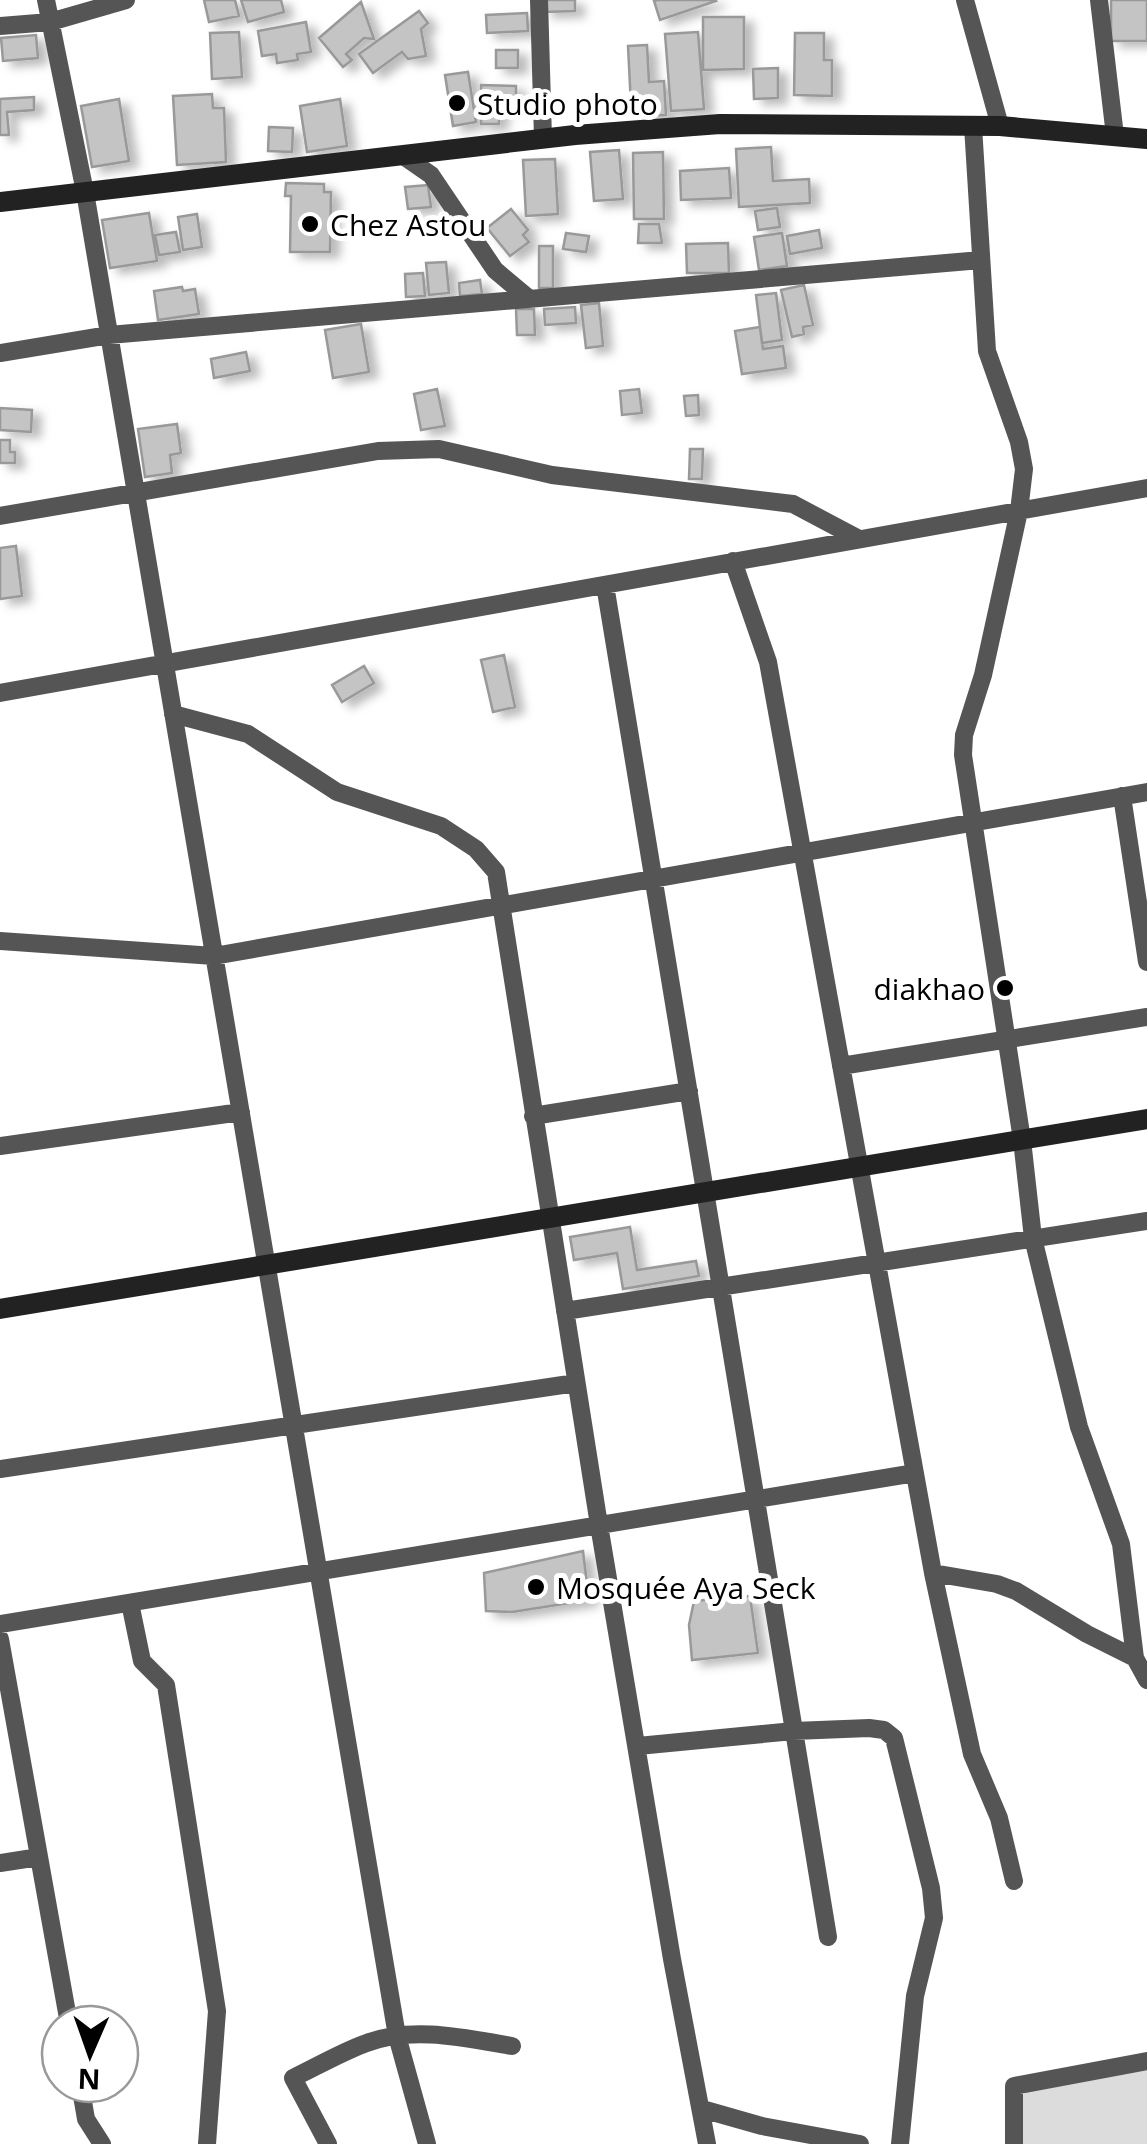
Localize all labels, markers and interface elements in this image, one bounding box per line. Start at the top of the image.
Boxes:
place label: Studio photo [477,83,658,124]
marker: Studio photo [446,92,468,114]
place label: Chez Astou [330,204,486,245]
marker: Chez Astou [299,213,321,235]
place label: diakhao [874,968,985,1009]
marker: diakhao [994,977,1016,999]
place label: Mosquée Aya Seck [556,1567,816,1608]
marker: Mosquée Aya Seck [525,1576,547,1598]
north arrow [40,2004,140,2104]
text: N [77,2061,101,2099]

